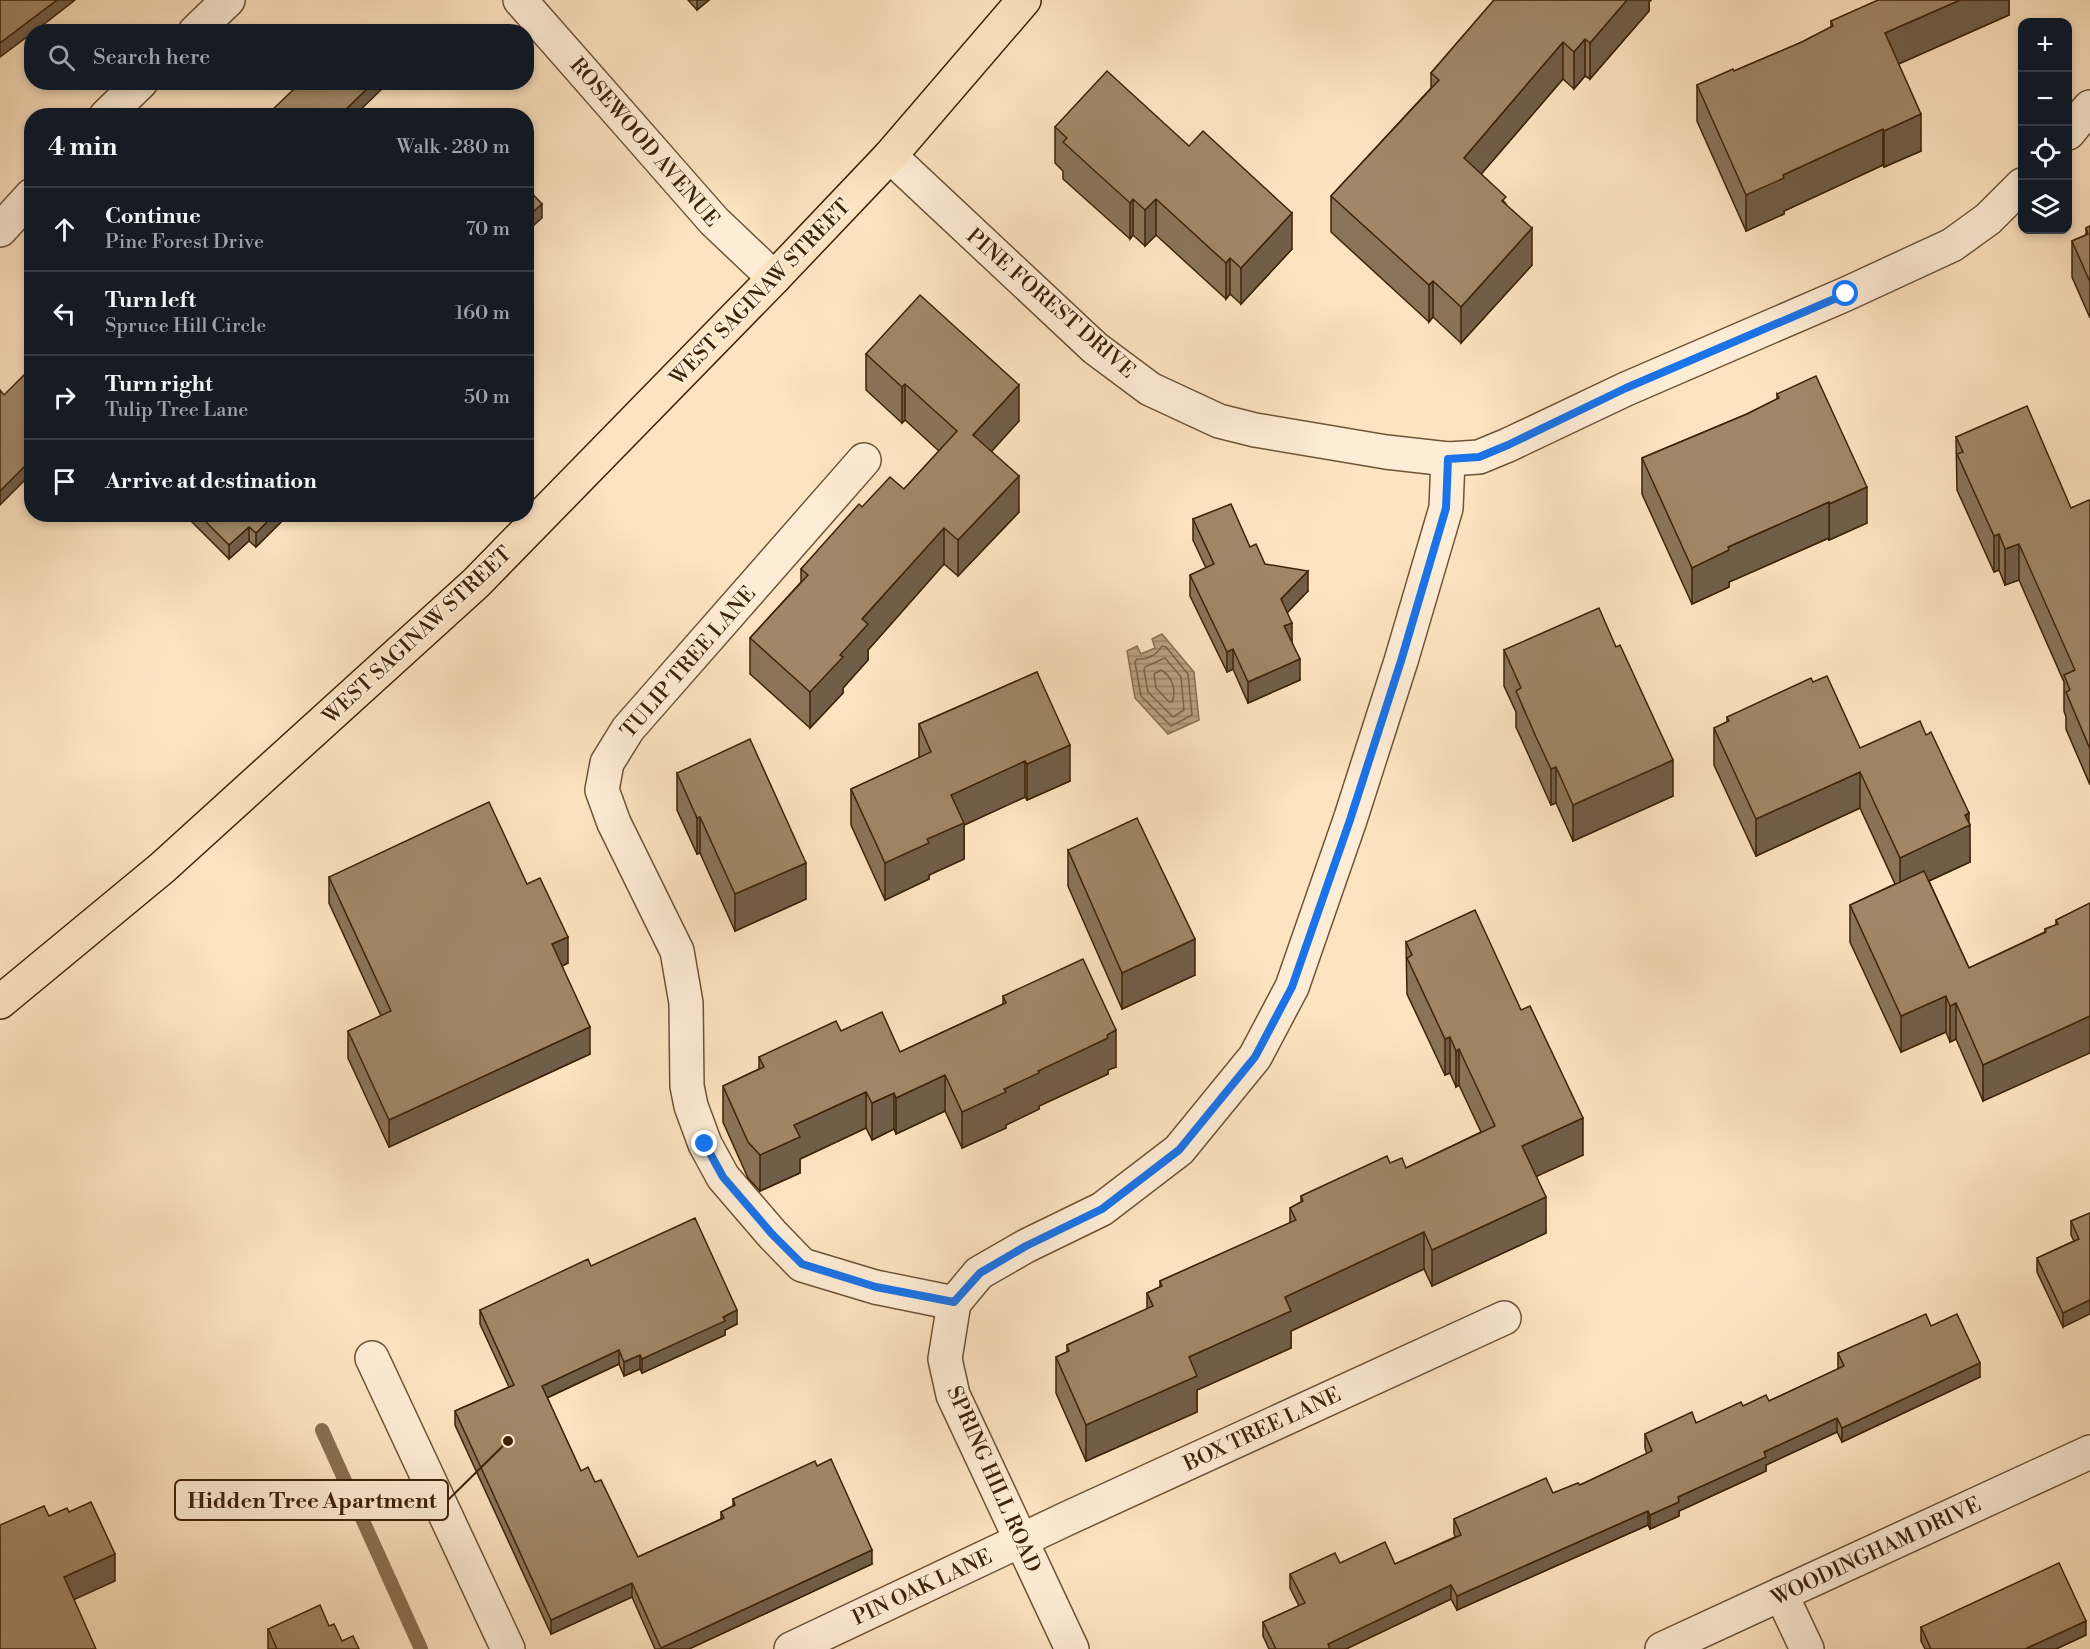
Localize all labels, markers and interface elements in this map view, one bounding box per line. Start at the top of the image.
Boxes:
map controls [2018,18,2072,234]
button: + [2018,18,2072,72]
search box [24,24,534,90]
icon: search [45,41,78,74]
text: Search here [93,44,210,71]
street label: ROSEWOOD AVENUE [564,53,725,232]
button: − [2018,72,2072,126]
button: locate [2018,126,2072,180]
text: 4 min [48,131,118,163]
text: Walk · 280 m [397,135,510,160]
button: layers [2018,180,2072,234]
street label: WEST SAGINAW STREET [664,194,857,392]
text: Continue [105,203,201,230]
icon: ahead [48,213,81,246]
text: 70 m [466,217,510,242]
street label: PINE FOREST DRIVE [961,223,1140,384]
text: Pine Forest Drive [105,230,264,255]
route start [1832,280,1858,306]
text: Turn left [105,287,196,314]
icon: left [48,297,81,330]
text: 160 m [455,301,510,326]
text: Spruce Hill Circle [105,314,266,339]
text: Turn right [105,371,213,398]
icon: right [48,381,81,414]
text: 50 m [464,385,510,410]
text: Tulip Tree Lane [105,398,248,423]
icon: arrive [48,465,81,498]
text: Arrive at destination [105,468,317,495]
street label: WEST SAGINAW STREET [317,541,518,731]
street label: TULIP TREE LANE [616,581,762,744]
route end [691,1130,717,1156]
street label: SPRING HILL ROAD [940,1382,1046,1577]
street label: BOX TREE LANE [1179,1382,1345,1478]
callout: Hidden Tree Apartment [175,1480,448,1520]
text: Hidden Tree Apartment [188,1488,437,1515]
street label: WOODINGHAM DRIVE [1767,1492,1985,1612]
street label: PIN OAK LANE [849,1544,996,1632]

